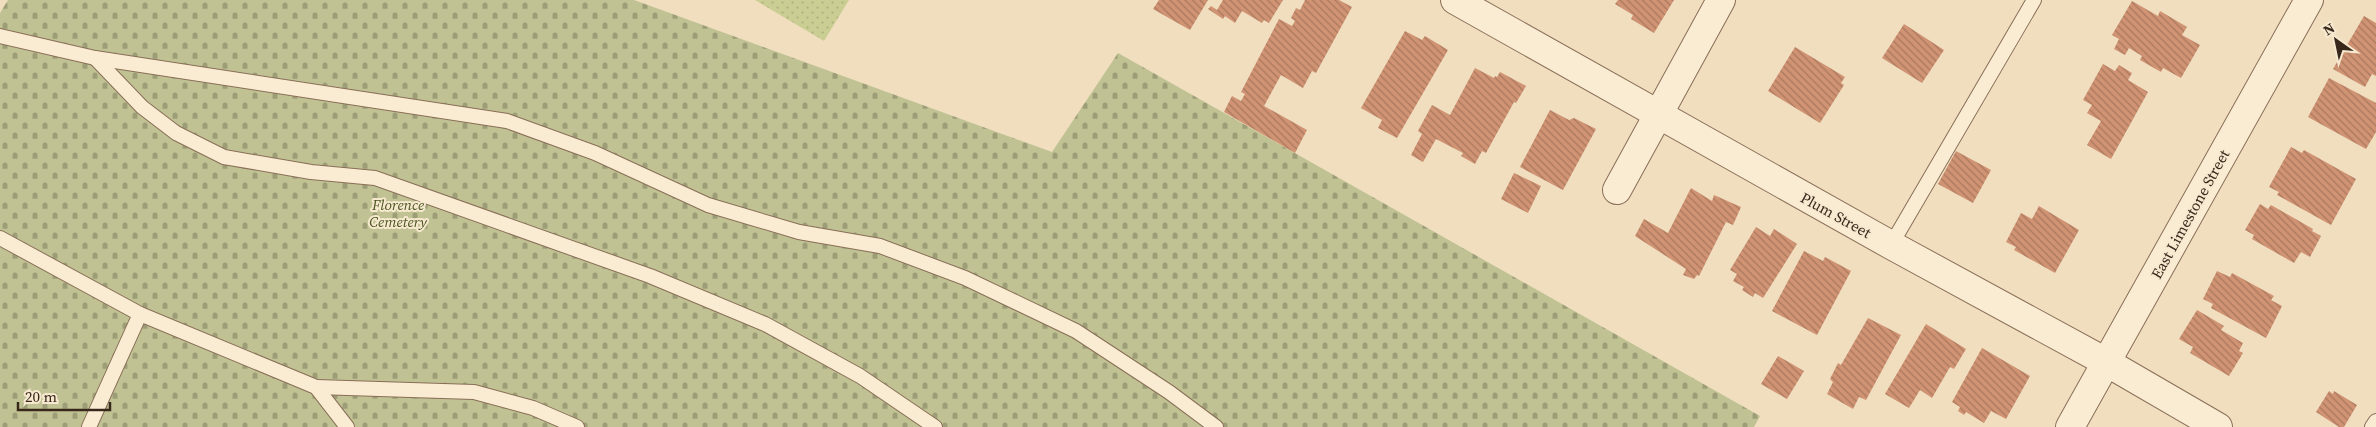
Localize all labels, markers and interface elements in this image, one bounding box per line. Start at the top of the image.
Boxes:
north arrow [2311,15,2361,65]
text: N [2319,18,2339,40]
street label: East Limestone Street [2146,145,2234,282]
street label: Plum Street [1797,187,1875,243]
park label: Florence Cemetery [369,194,428,232]
scale bar [18,380,110,412]
text: 20 m [25,386,57,407]

